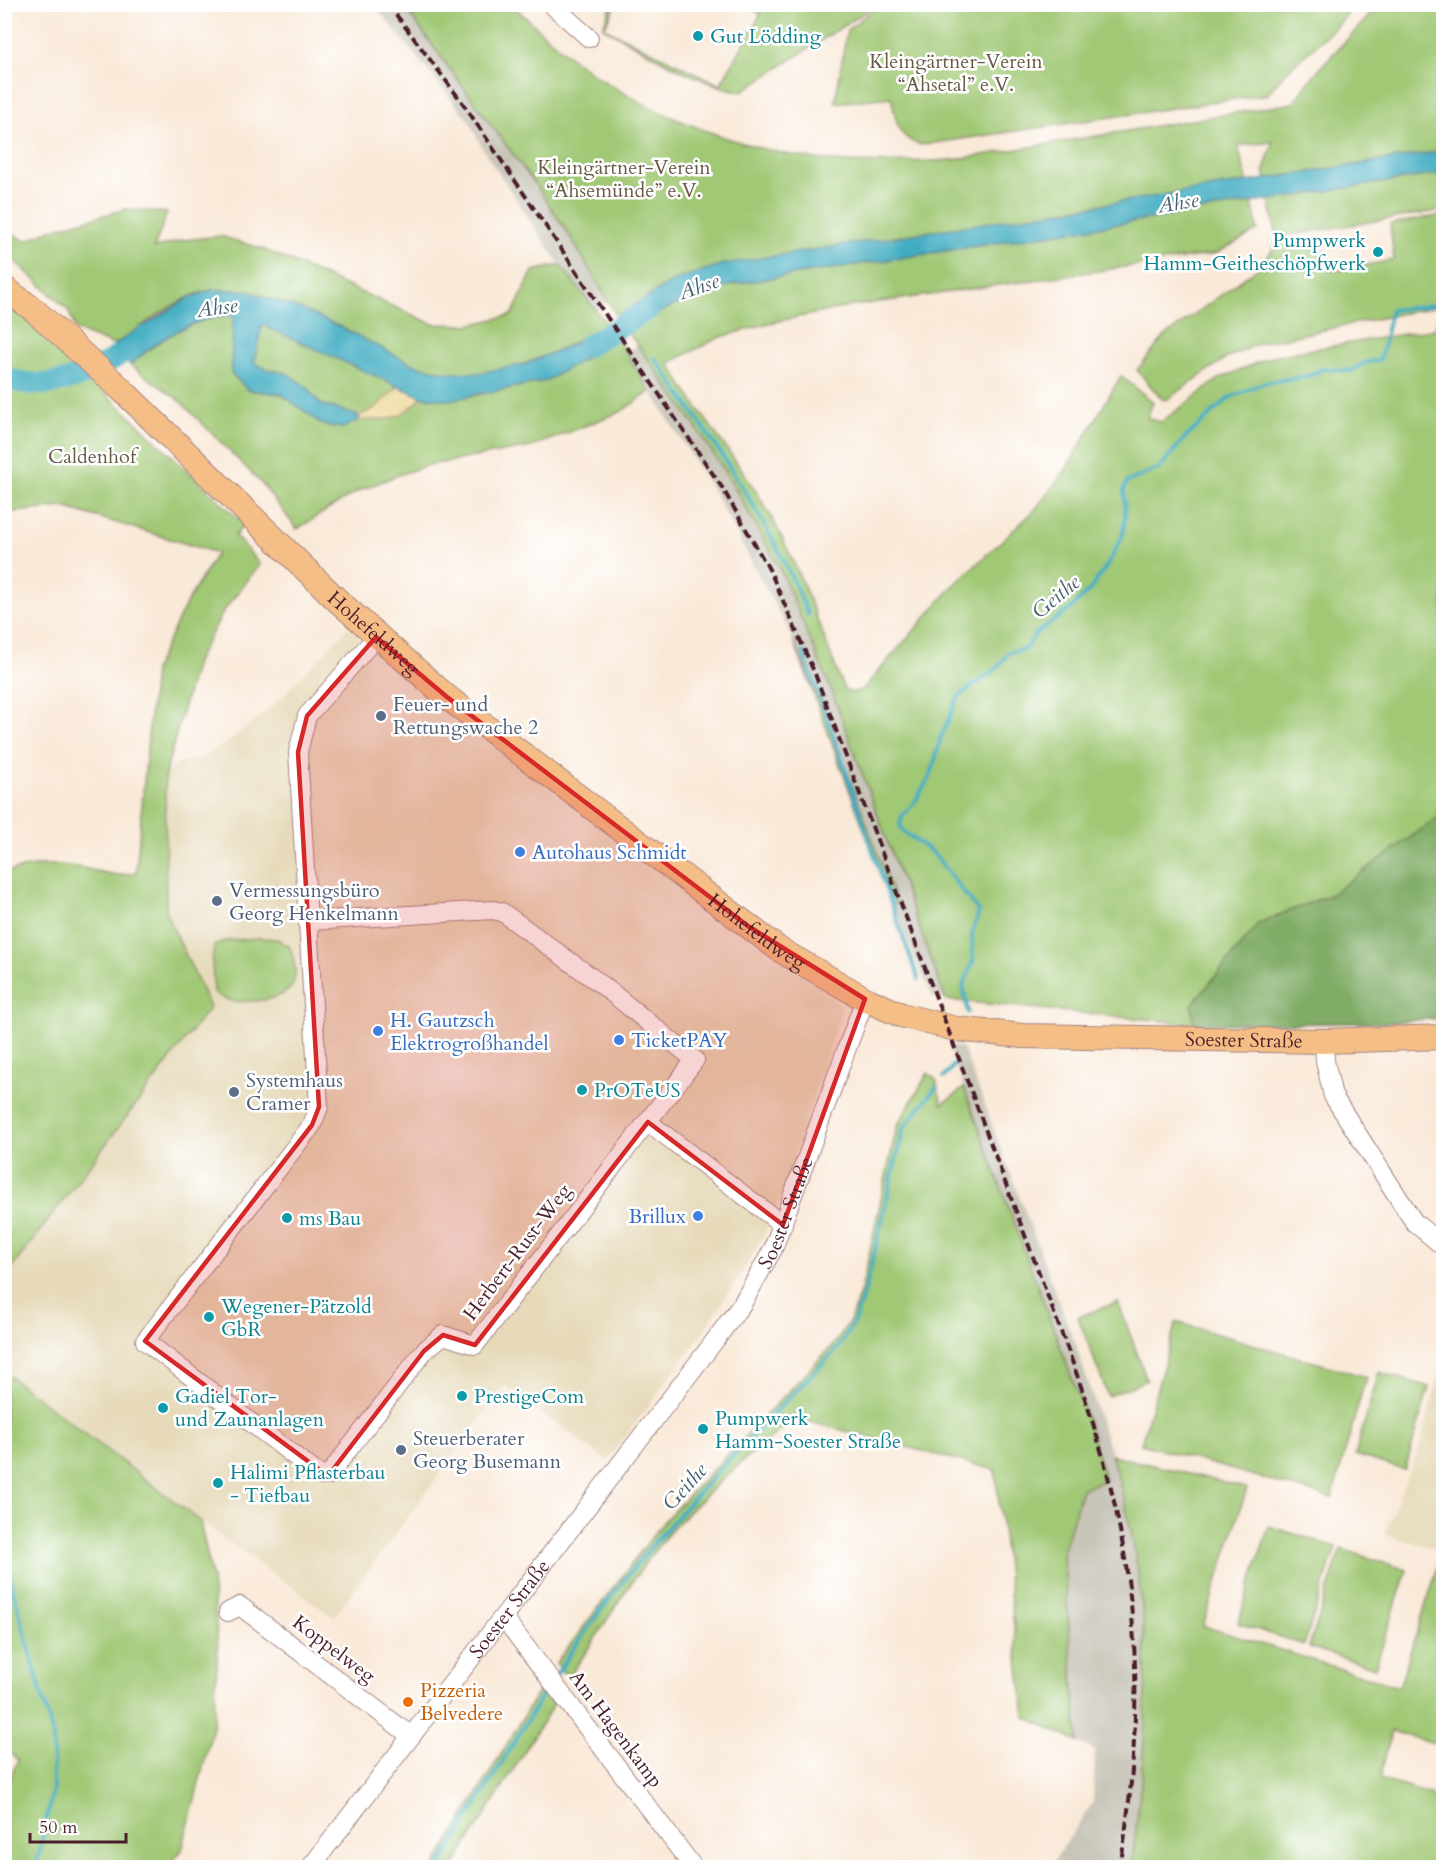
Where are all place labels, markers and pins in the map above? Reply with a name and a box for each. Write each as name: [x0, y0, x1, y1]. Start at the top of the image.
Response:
place label: Gut Lödding: [710, 23, 822, 50]
marker: Gut Lödding: [691, 29, 705, 43]
place label: Pumpwerk Hamm-Geitheschöpfwerk: [1144, 227, 1366, 277]
marker: Pumpwerk Hamm-Geitheschöpfwerk: [1371, 245, 1385, 259]
place label: Feuer- und Rettungswache 2: [393, 691, 538, 741]
marker: Feuer- und Rettungswache 2: [374, 709, 388, 723]
place label: Autohaus Schmidt: [532, 839, 687, 866]
marker: Autohaus Schmidt: [513, 845, 527, 859]
place label: Vermessungsbüro Georg Henkelmann: [229, 877, 400, 927]
marker: Vermessungsbüro Georg Henkelmann: [210, 894, 224, 908]
place label: H. Gautzsch Elektrogroßhandel: [390, 1007, 549, 1057]
marker: H. Gautzsch Elektrogroßhandel: [371, 1024, 385, 1038]
place label: TicketPAY: [631, 1027, 728, 1054]
marker: TicketPAY: [612, 1033, 626, 1047]
place label: Systemhaus Cramer: [246, 1067, 343, 1117]
place label: PrOTeUS: [594, 1077, 681, 1104]
marker: PrOTeUS: [575, 1083, 589, 1097]
marker: Systemhaus Cramer: [227, 1085, 241, 1099]
place label: Brillux: [628, 1203, 686, 1230]
place label: ms Bau: [299, 1205, 361, 1232]
marker: Brillux: [691, 1209, 705, 1223]
marker: ms Bau: [280, 1211, 294, 1225]
place label: Wegener-Pätzold GbR: [220, 1293, 372, 1343]
marker: Wegener-Pätzold GbR: [202, 1310, 216, 1324]
place label: Gadiel Tor- und Zaunanlagen: [175, 1383, 325, 1433]
place label: PrestigeCom: [474, 1383, 584, 1410]
marker: PrestigeCom: [455, 1389, 469, 1403]
marker: Gadiel Tor- und Zaunanlagen: [156, 1401, 170, 1415]
place label: Pumpwerk Hamm-Soester Straße: [715, 1405, 901, 1455]
marker: Pumpwerk Hamm-Soester Straße: [696, 1422, 710, 1436]
place label: Steuerberater Georg Busemann: [413, 1425, 562, 1475]
marker: Steuerberater Georg Busemann: [394, 1443, 408, 1457]
place label: Halimi Pflasterbau - Tiefbau: [230, 1459, 386, 1509]
marker: Halimi Pflasterbau - Tiefbau: [211, 1476, 225, 1490]
place label: Pizzeria Belvedere: [420, 1677, 503, 1727]
marker: Pizzeria Belvedere: [401, 1695, 415, 1709]

